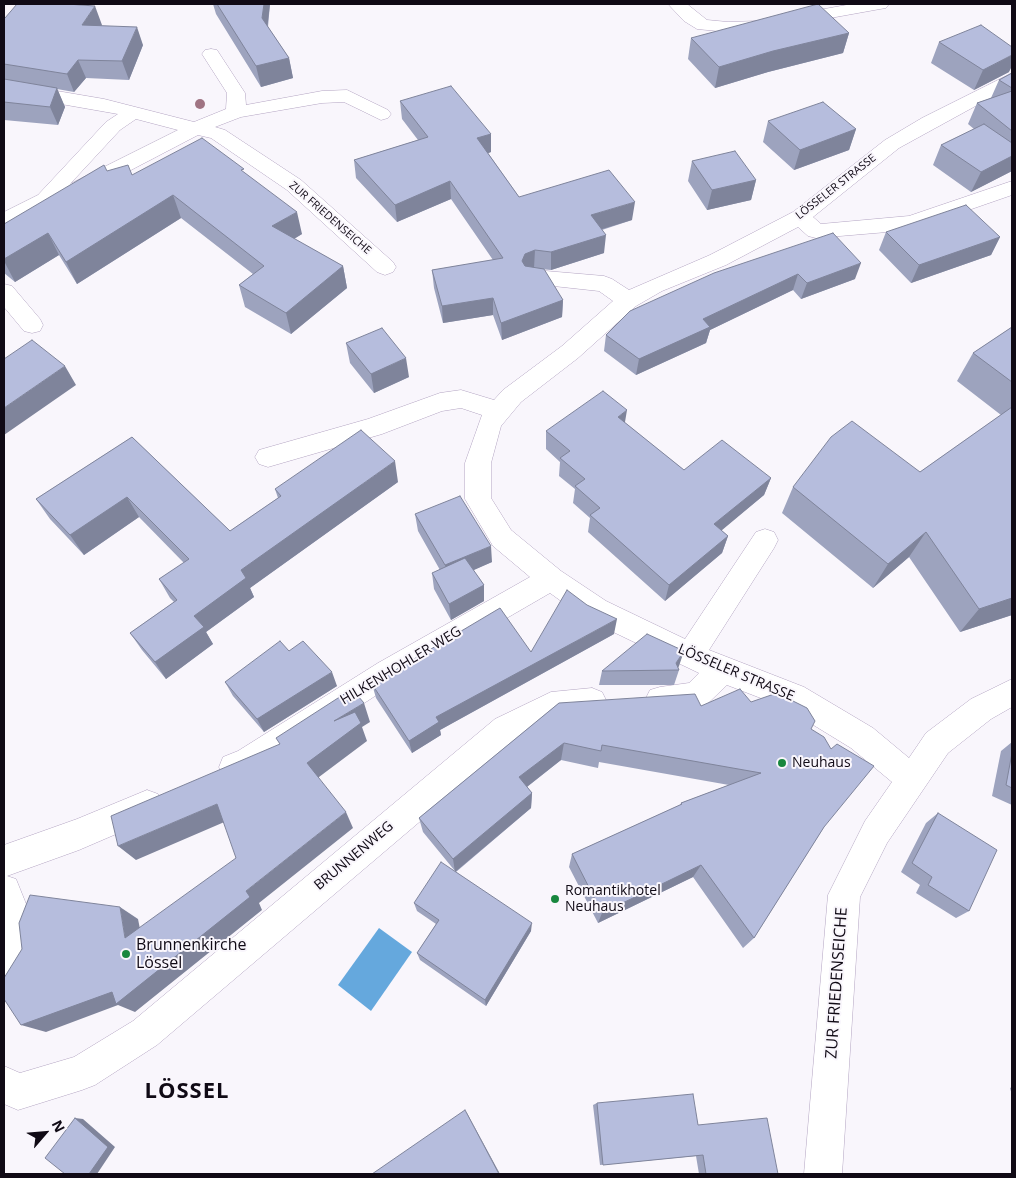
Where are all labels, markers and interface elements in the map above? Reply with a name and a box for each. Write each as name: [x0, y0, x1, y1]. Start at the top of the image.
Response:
street label: LÖSSELER STRASSE: [793, 152, 879, 222]
street label: ZUR FRIEDENSEICHE: [286, 179, 374, 257]
street label: HILKENHOHLER WEG: [337, 623, 465, 709]
street label: LÖSSELER STRASSE: [675, 641, 797, 705]
place label: Neuhaus: [792, 755, 851, 771]
marker: Neuhaus: [776, 757, 788, 769]
street label: BRUNNENWEG: [311, 818, 397, 894]
place label: Romantikhotel Neuhaus: [565, 883, 661, 916]
marker: Romantikhotel Neuhaus: [549, 893, 561, 905]
street label: ZUR FRIEDENSEICHE: [822, 907, 852, 1059]
place label: Brunnenkirche Lössel: [136, 935, 247, 973]
marker: Brunnenkirche Lössel: [120, 948, 132, 960]
district label: LÖSSEL: [144, 1079, 230, 1105]
north arrow: [20, 1108, 70, 1158]
text: N: [48, 1117, 70, 1135]

